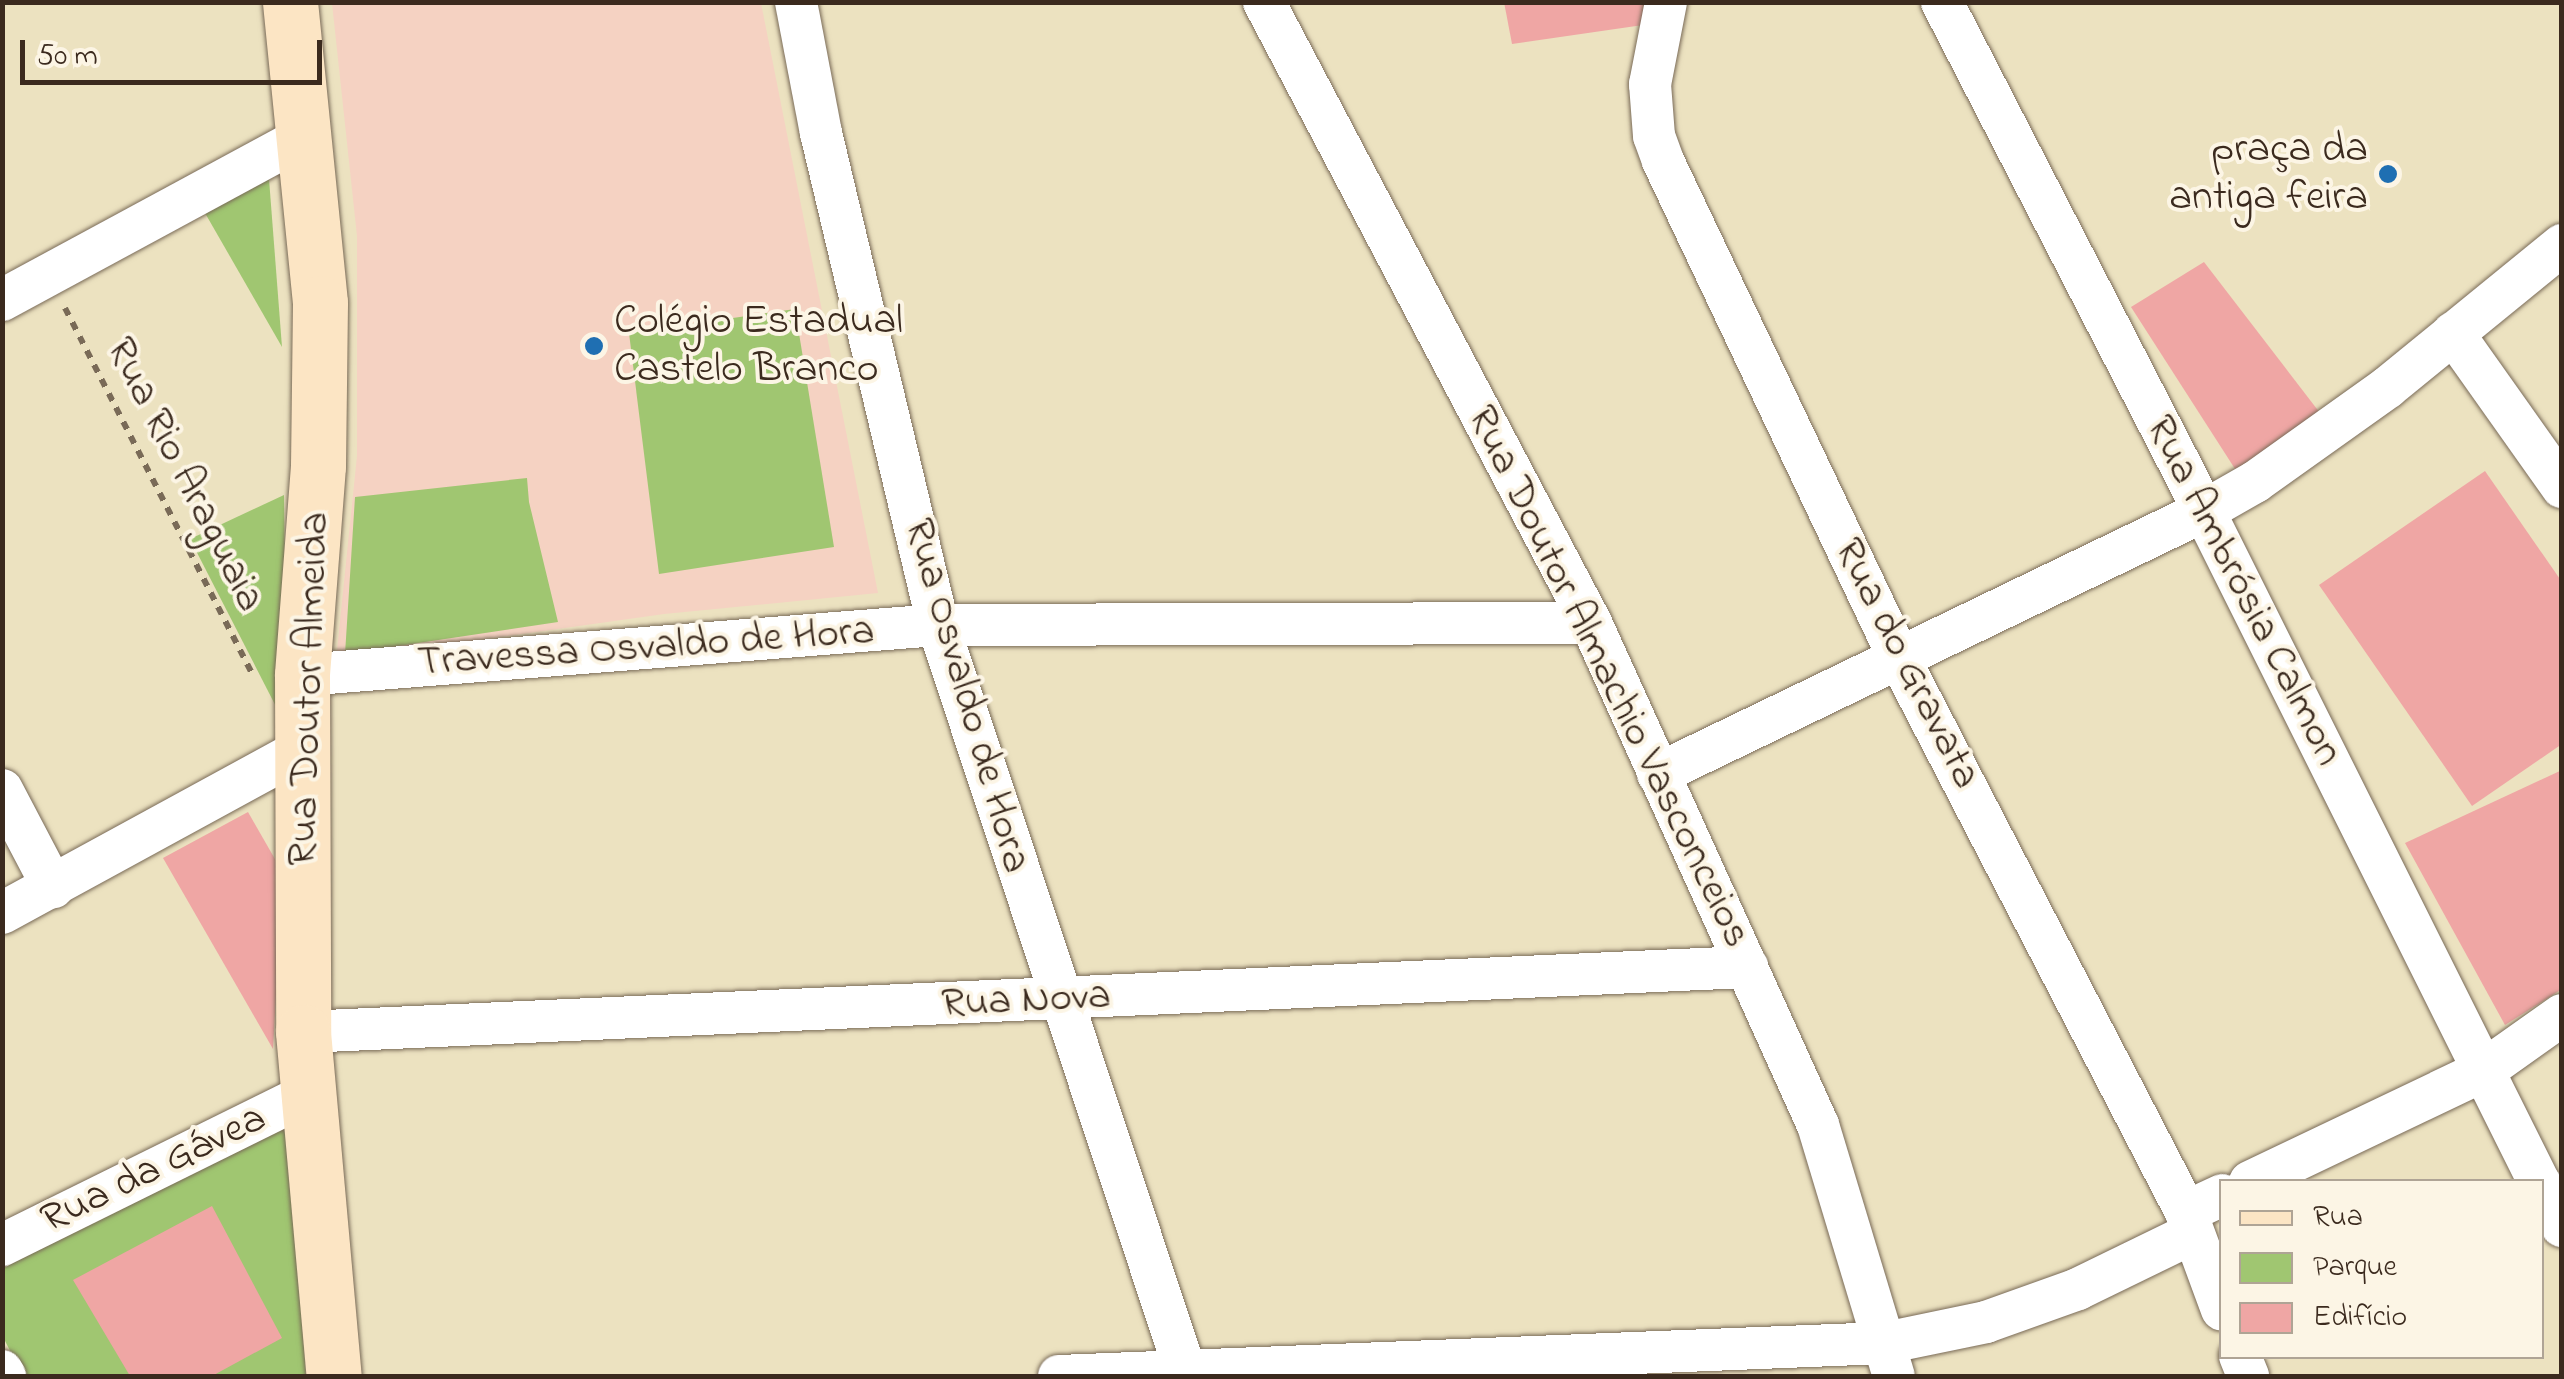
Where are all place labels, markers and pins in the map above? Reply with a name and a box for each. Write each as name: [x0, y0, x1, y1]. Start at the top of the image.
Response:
place label: praça da antiga feira: [2169, 125, 2368, 224]
marker: praça da antiga feira: [2377, 163, 2399, 185]
place label: Colégio Estadual Castelo Branco: [614, 297, 903, 396]
marker: Colégio Estadual Castelo Branco: [583, 335, 605, 357]

